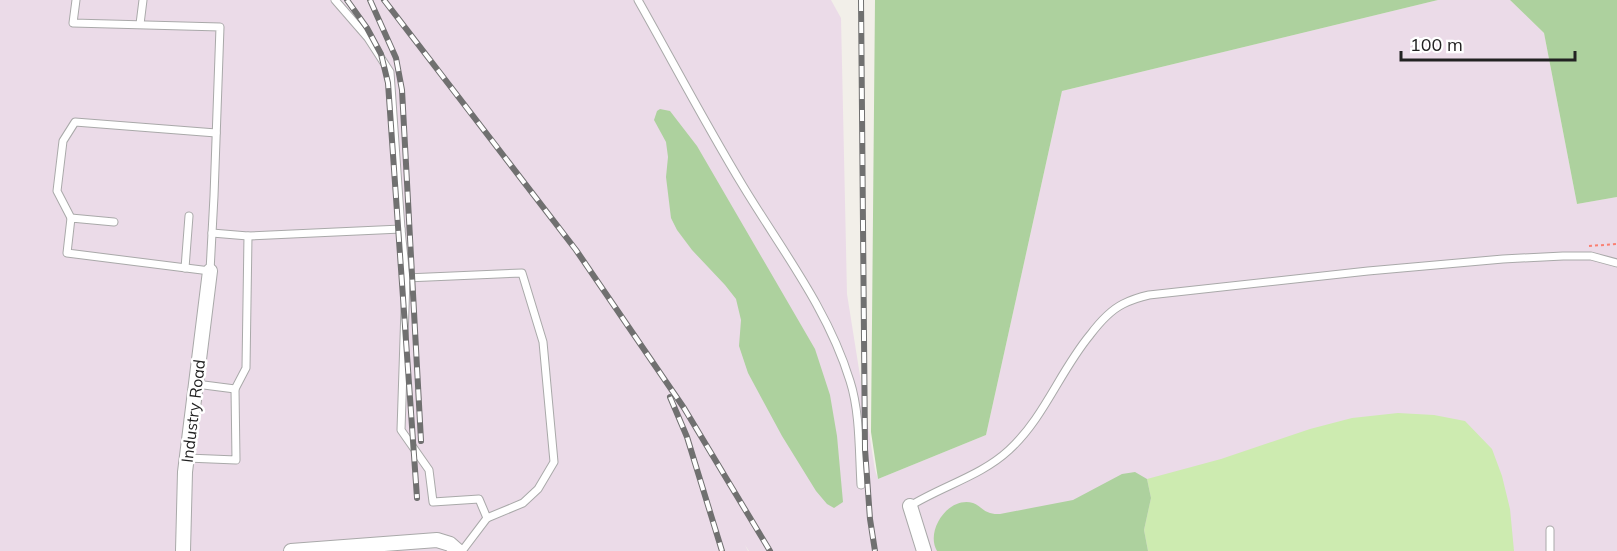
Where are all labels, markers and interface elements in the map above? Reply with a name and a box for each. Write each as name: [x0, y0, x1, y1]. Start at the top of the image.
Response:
scale bar: [1401, 24, 1575, 62]
text: 100 m: [1410, 33, 1463, 56]
street label: Industry Road: [177, 358, 209, 464]

